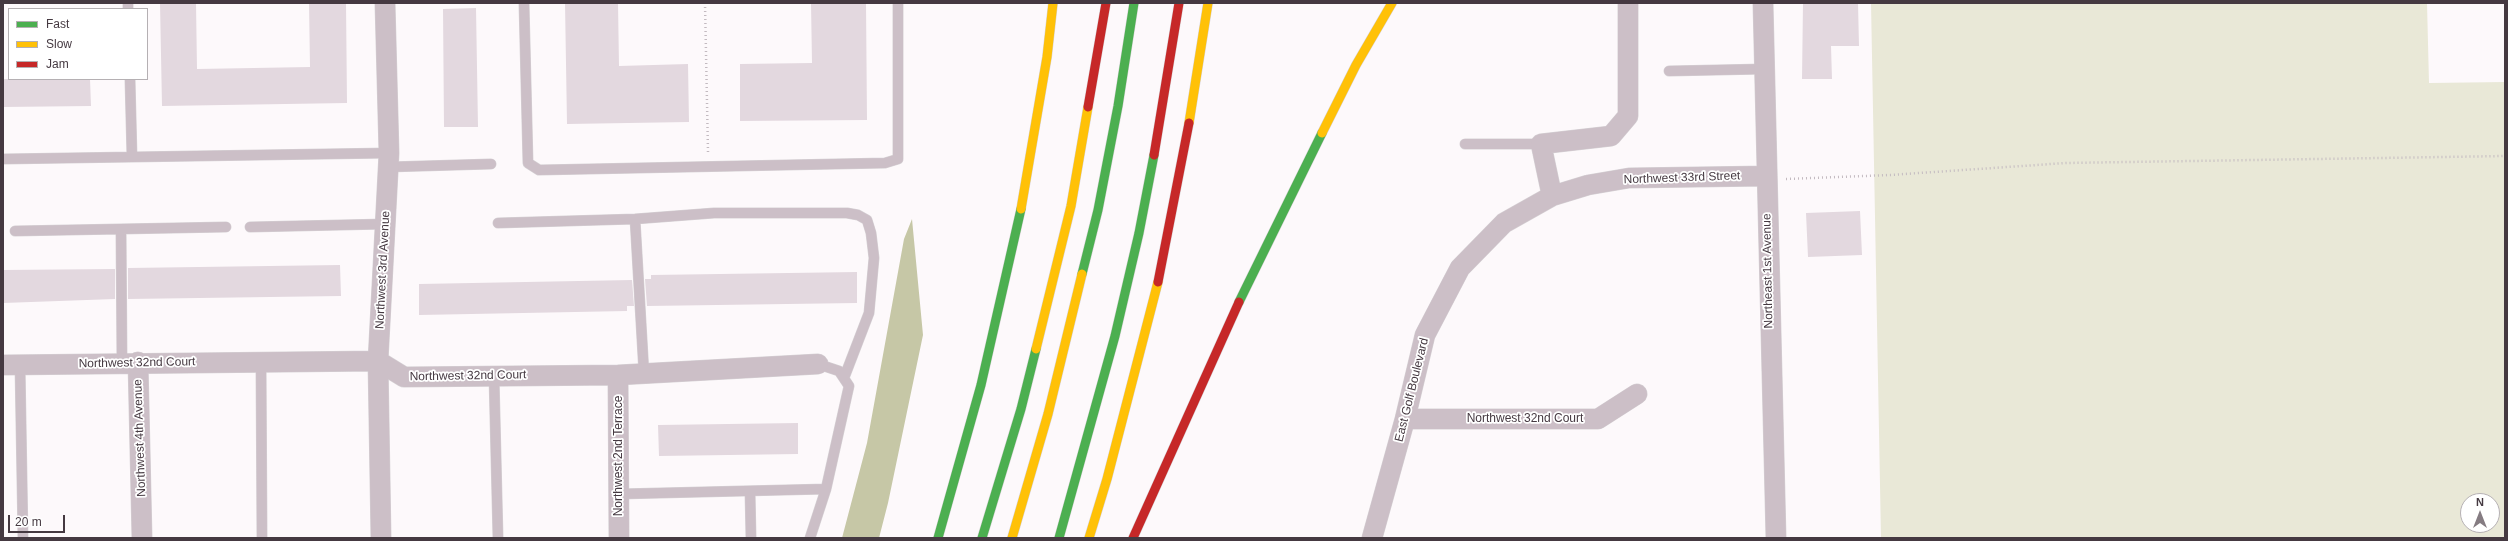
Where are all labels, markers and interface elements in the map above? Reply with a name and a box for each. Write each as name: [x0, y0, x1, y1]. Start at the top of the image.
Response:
legend: [8, 8, 148, 80]
text: Fast: [46, 17, 69, 31]
text: Slow: [46, 37, 72, 51]
text: Jam: [46, 57, 69, 71]
street label: Northwest 33rd Street: [1623, 169, 1741, 187]
street label: Northwest 3rd Avenue: [373, 210, 393, 330]
street label: Northeast 1st Avenue: [1760, 213, 1776, 329]
street label: East Golf Boulevard: [1392, 336, 1432, 444]
street label: Northwest 32nd Court: [79, 355, 195, 371]
street label: Northwest 32nd Court: [410, 368, 526, 384]
street label: Northwest 4th Avenue: [131, 379, 149, 497]
street label: Northwest 2nd Terrace: [612, 396, 626, 516]
street label: Northwest 32nd Court: [1467, 412, 1583, 426]
north arrow: [2460, 493, 2500, 533]
text: N: [2476, 496, 2484, 508]
scale bar: [10, 507, 67, 533]
text: 20 m: [15, 515, 42, 529]

